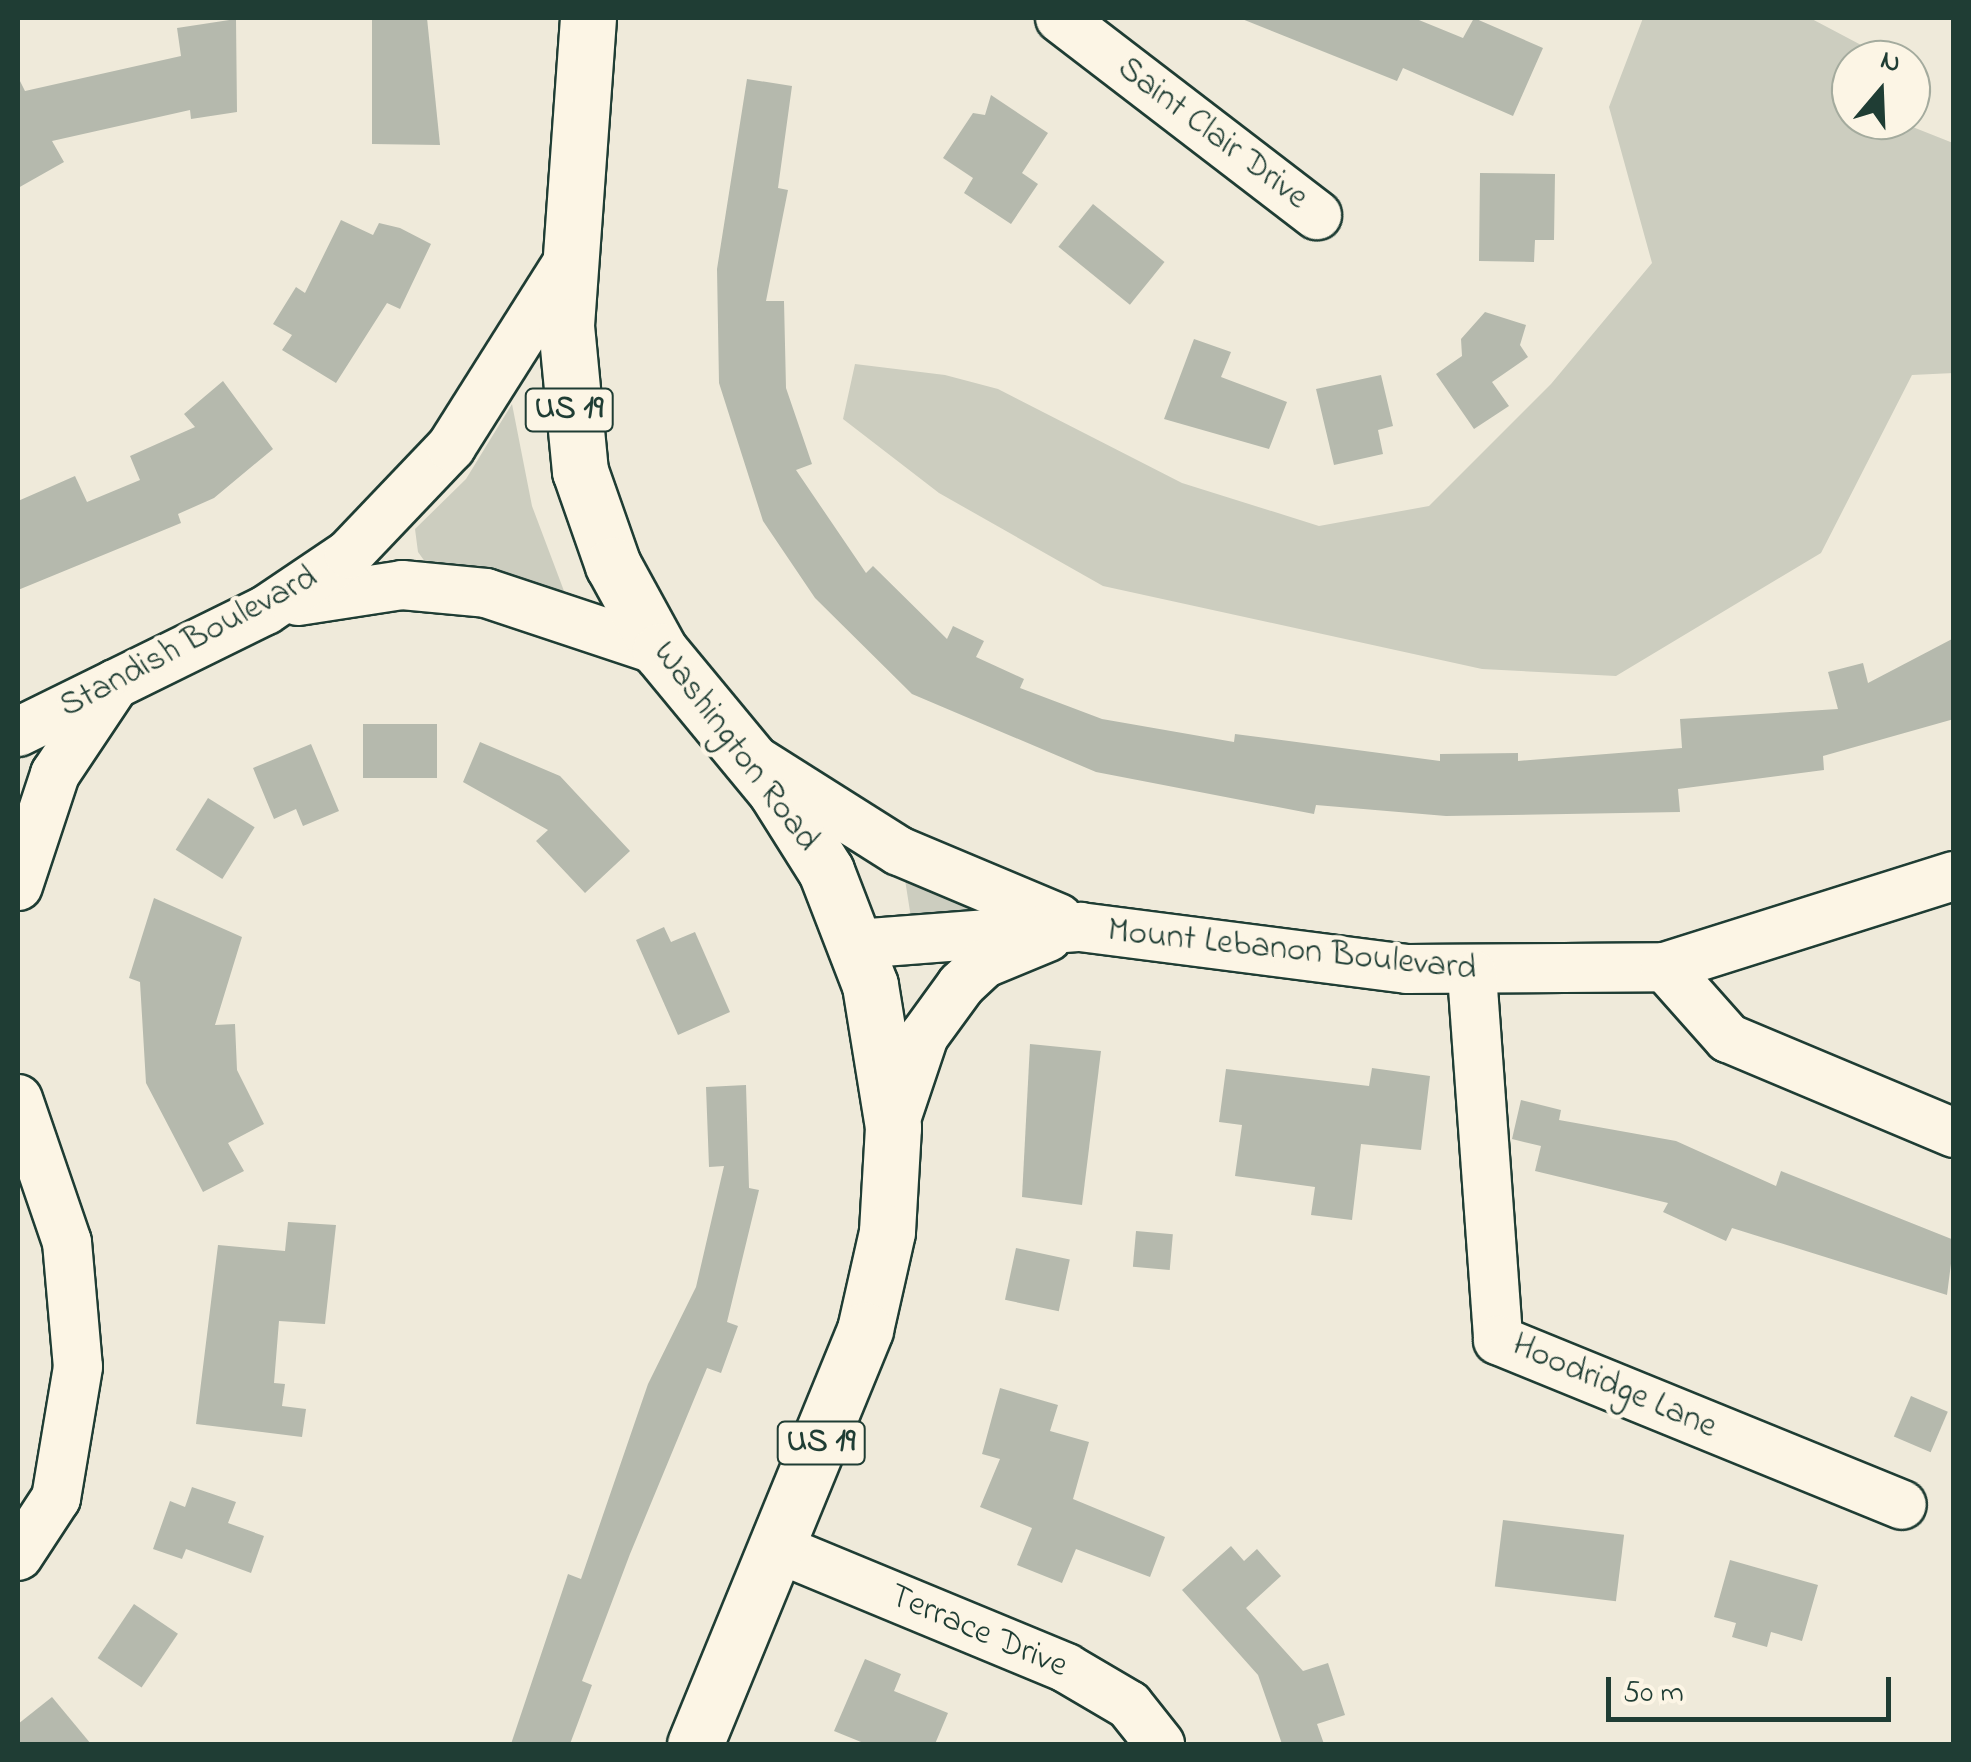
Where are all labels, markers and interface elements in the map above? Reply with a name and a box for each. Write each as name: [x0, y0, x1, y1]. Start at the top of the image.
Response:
north arrow: [1831, 40, 1931, 140]
text: N: [1875, 41, 1906, 86]
street label: Saint Clair Drive: [1108, 48, 1316, 220]
road number: US 19: [524, 383, 614, 437]
street label: Standish Boulevard: [53, 557, 325, 729]
street label: Washington Road: [642, 634, 828, 860]
street label: Mount Lebanon Boulevard: [1105, 911, 1479, 991]
street label: Hoodridge Lane: [1505, 1325, 1723, 1449]
road number: US 19: [776, 1416, 866, 1470]
street label: Terrace Drive: [883, 1576, 1073, 1688]
scale bar: [1611, 1657, 1896, 1719]
text: 50 m: [1623, 1672, 1684, 1716]

